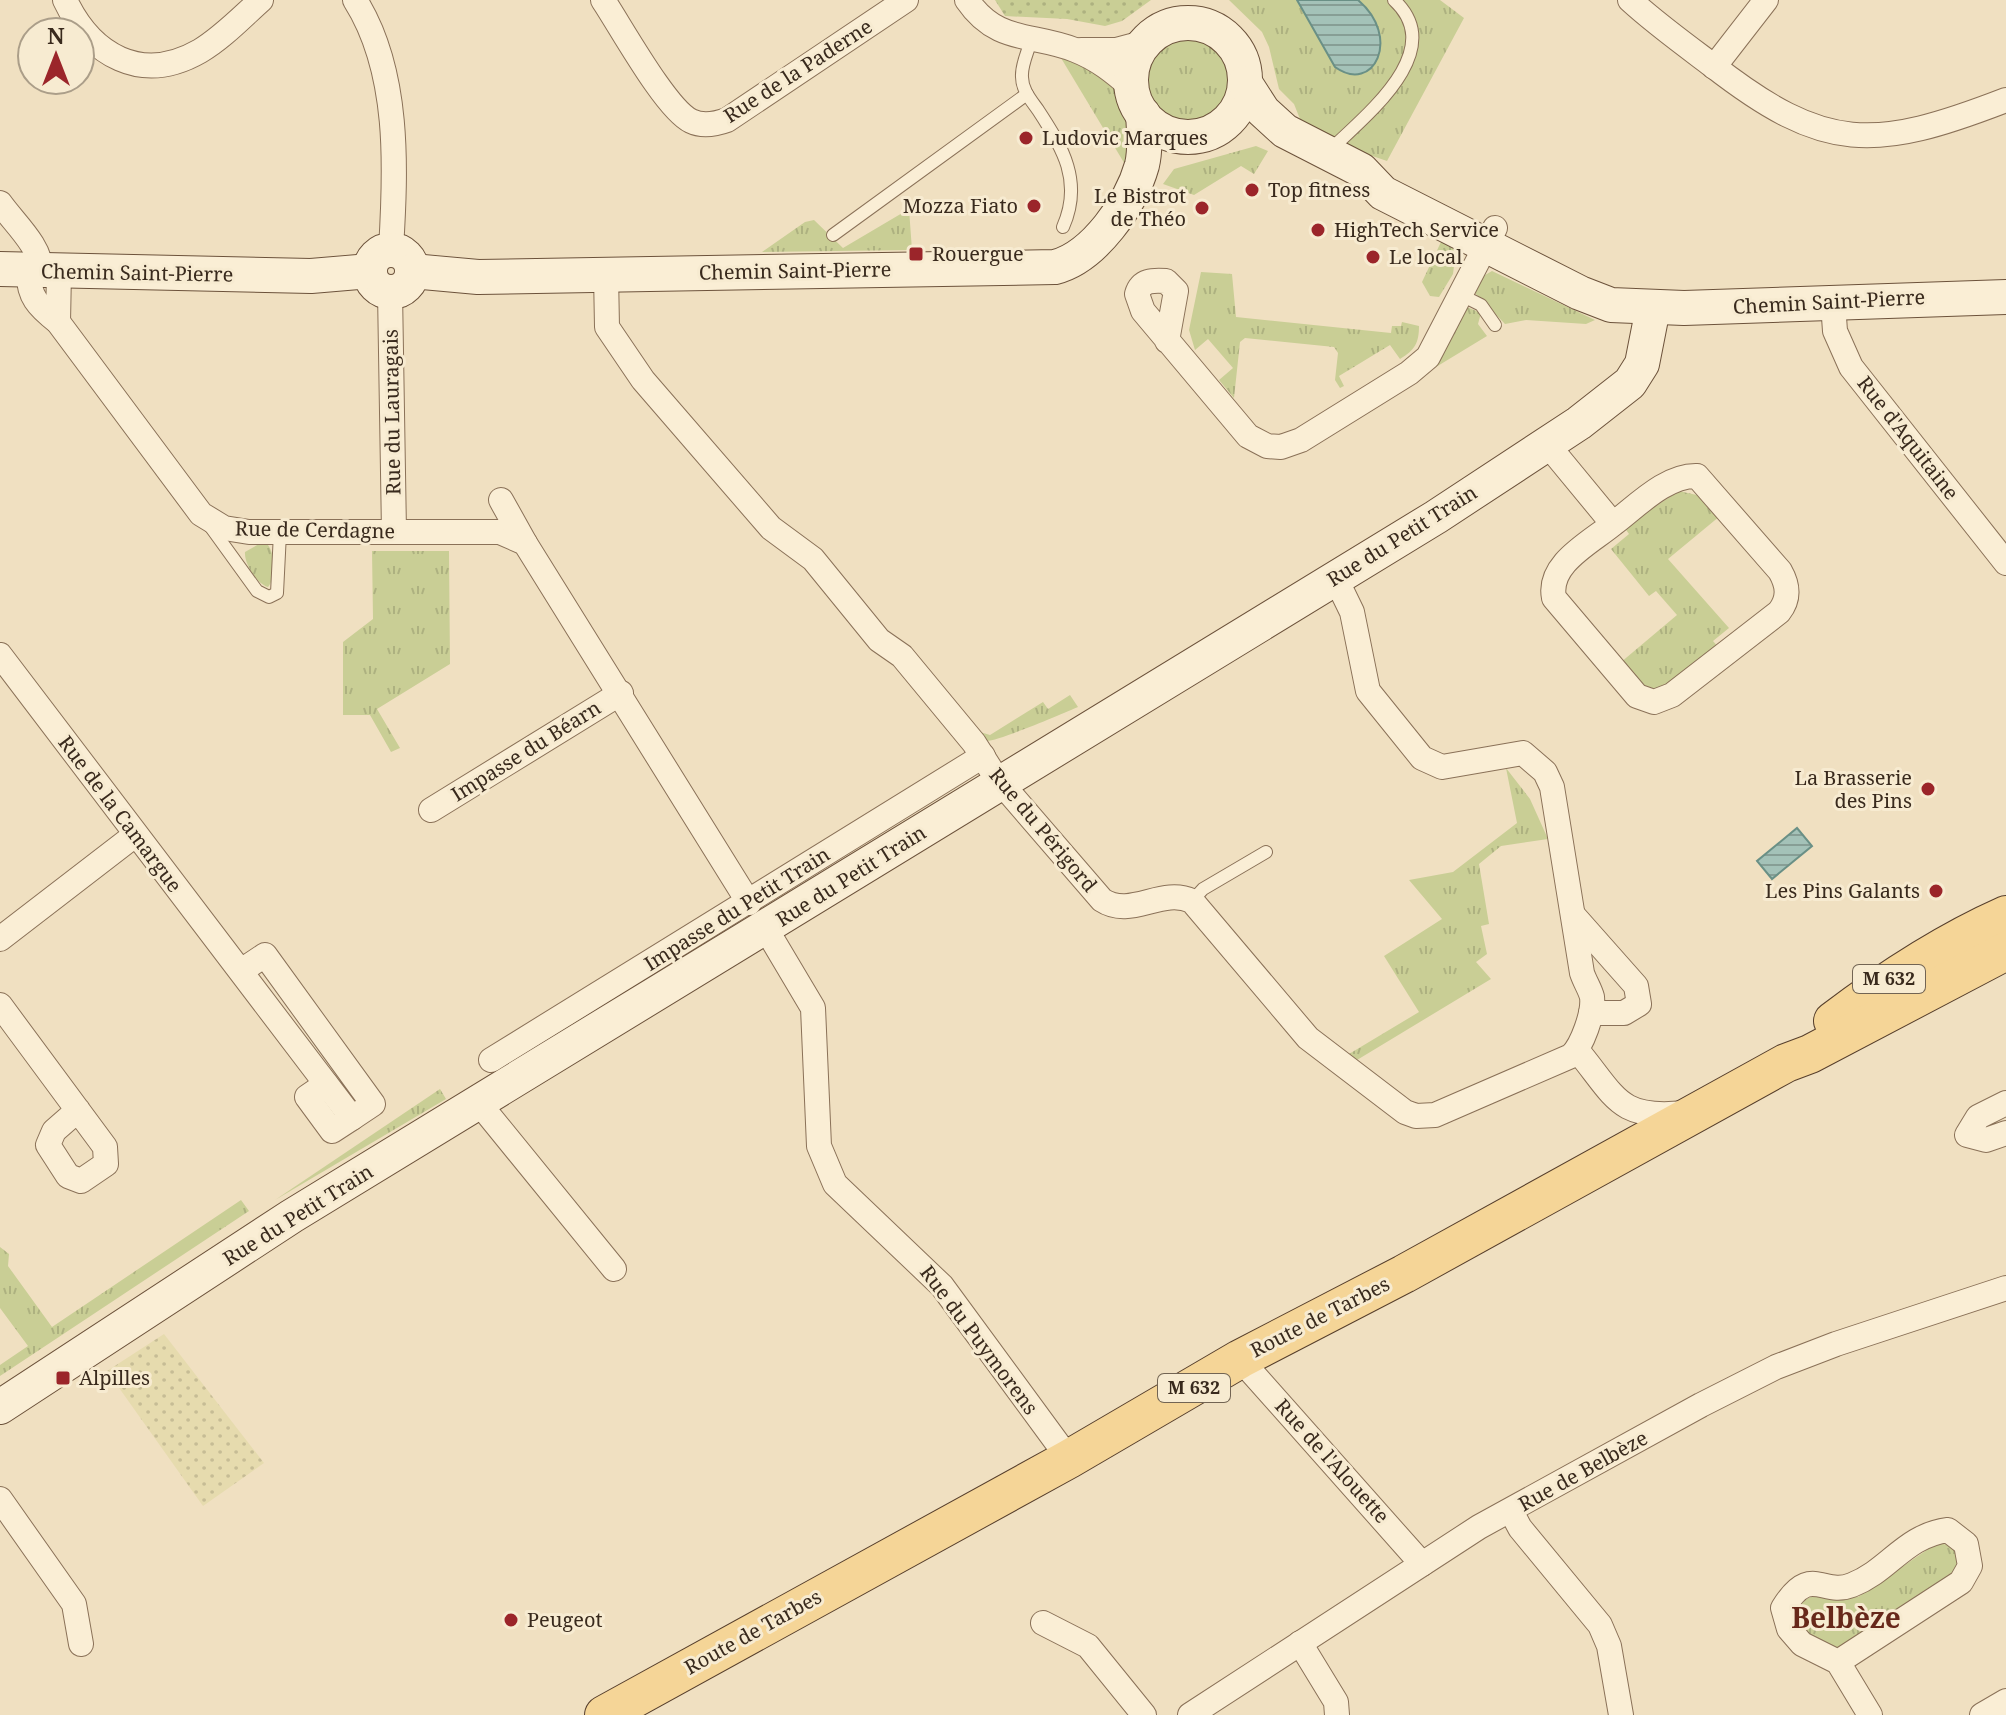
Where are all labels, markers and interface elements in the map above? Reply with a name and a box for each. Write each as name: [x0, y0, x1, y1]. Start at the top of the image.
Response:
street label: Rue de la Paderne: [718, 12, 877, 129]
north arrow: [16, 16, 96, 96]
text: N: [47, 20, 65, 50]
place label: Ludovic Marques: [1042, 124, 1208, 151]
marker: Ludovic Marques: [1017, 129, 1035, 147]
place label: Top fitness: [1268, 176, 1370, 203]
marker: Top fitness: [1243, 181, 1261, 199]
place label: Le Bistrot de Théo: [1094, 182, 1186, 232]
place label: Mozza Fiato: [903, 192, 1018, 219]
marker: Mozza Fiato: [1025, 197, 1043, 215]
marker: Le Bistrot de Théo: [1193, 199, 1211, 217]
place label: HighTech Service: [1334, 216, 1499, 243]
marker: HighTech Service: [1309, 221, 1327, 239]
place label: Rouergue: [932, 240, 1024, 267]
place label: Le local: [1389, 243, 1462, 270]
marker: Rouergue: [907, 245, 925, 263]
marker: Le local: [1364, 248, 1382, 266]
street label: Chemin Saint-Pierre: [699, 255, 891, 286]
street label: Chemin Saint-Pierre: [41, 257, 233, 288]
street label: Chemin Saint-Pierre: [1732, 283, 1926, 320]
street label: Rue du Lauragais: [377, 329, 406, 495]
street label: Rue d'Aquitaine: [1852, 370, 1965, 505]
street label: Rue du Petit Train: [1322, 478, 1482, 593]
street label: Rue de Cerdagne: [235, 515, 395, 544]
street label: Impasse du Béarn: [446, 694, 606, 807]
street label: Rue de la Camargue: [52, 730, 188, 898]
street label: Rue du Périgord: [983, 762, 1103, 898]
place label: La Brasserie des Pins: [1794, 764, 1912, 814]
marker: La Brasserie des Pins: [1919, 780, 1937, 798]
street label: Rue du Petit Train: [771, 818, 931, 933]
street label: Impasse du Petit Train: [639, 840, 835, 977]
place label: Les Pins Galants: [1765, 877, 1920, 904]
marker: Les Pins Galants: [1927, 882, 1945, 900]
road number: M 632: [1853, 965, 1925, 993]
street label: Rue du Petit Train: [218, 1157, 378, 1272]
street label: Rue du Puymorens: [914, 1260, 1044, 1420]
street label: Route de Tarbes: [1246, 1270, 1394, 1363]
place label: Alpilles: [79, 1364, 150, 1391]
marker: Alpilles: [54, 1369, 72, 1387]
road number: M 632: [1158, 1374, 1230, 1402]
street label: Rue de l'Alouette: [1269, 1393, 1396, 1529]
street label: Rue de Belbèze: [1513, 1424, 1652, 1517]
street label: Route de Tarbes: [679, 1583, 826, 1680]
district label: Belbèze: [1791, 1598, 1901, 1636]
place label: Peugeot: [527, 1606, 603, 1633]
marker: Peugeot: [502, 1611, 520, 1629]

